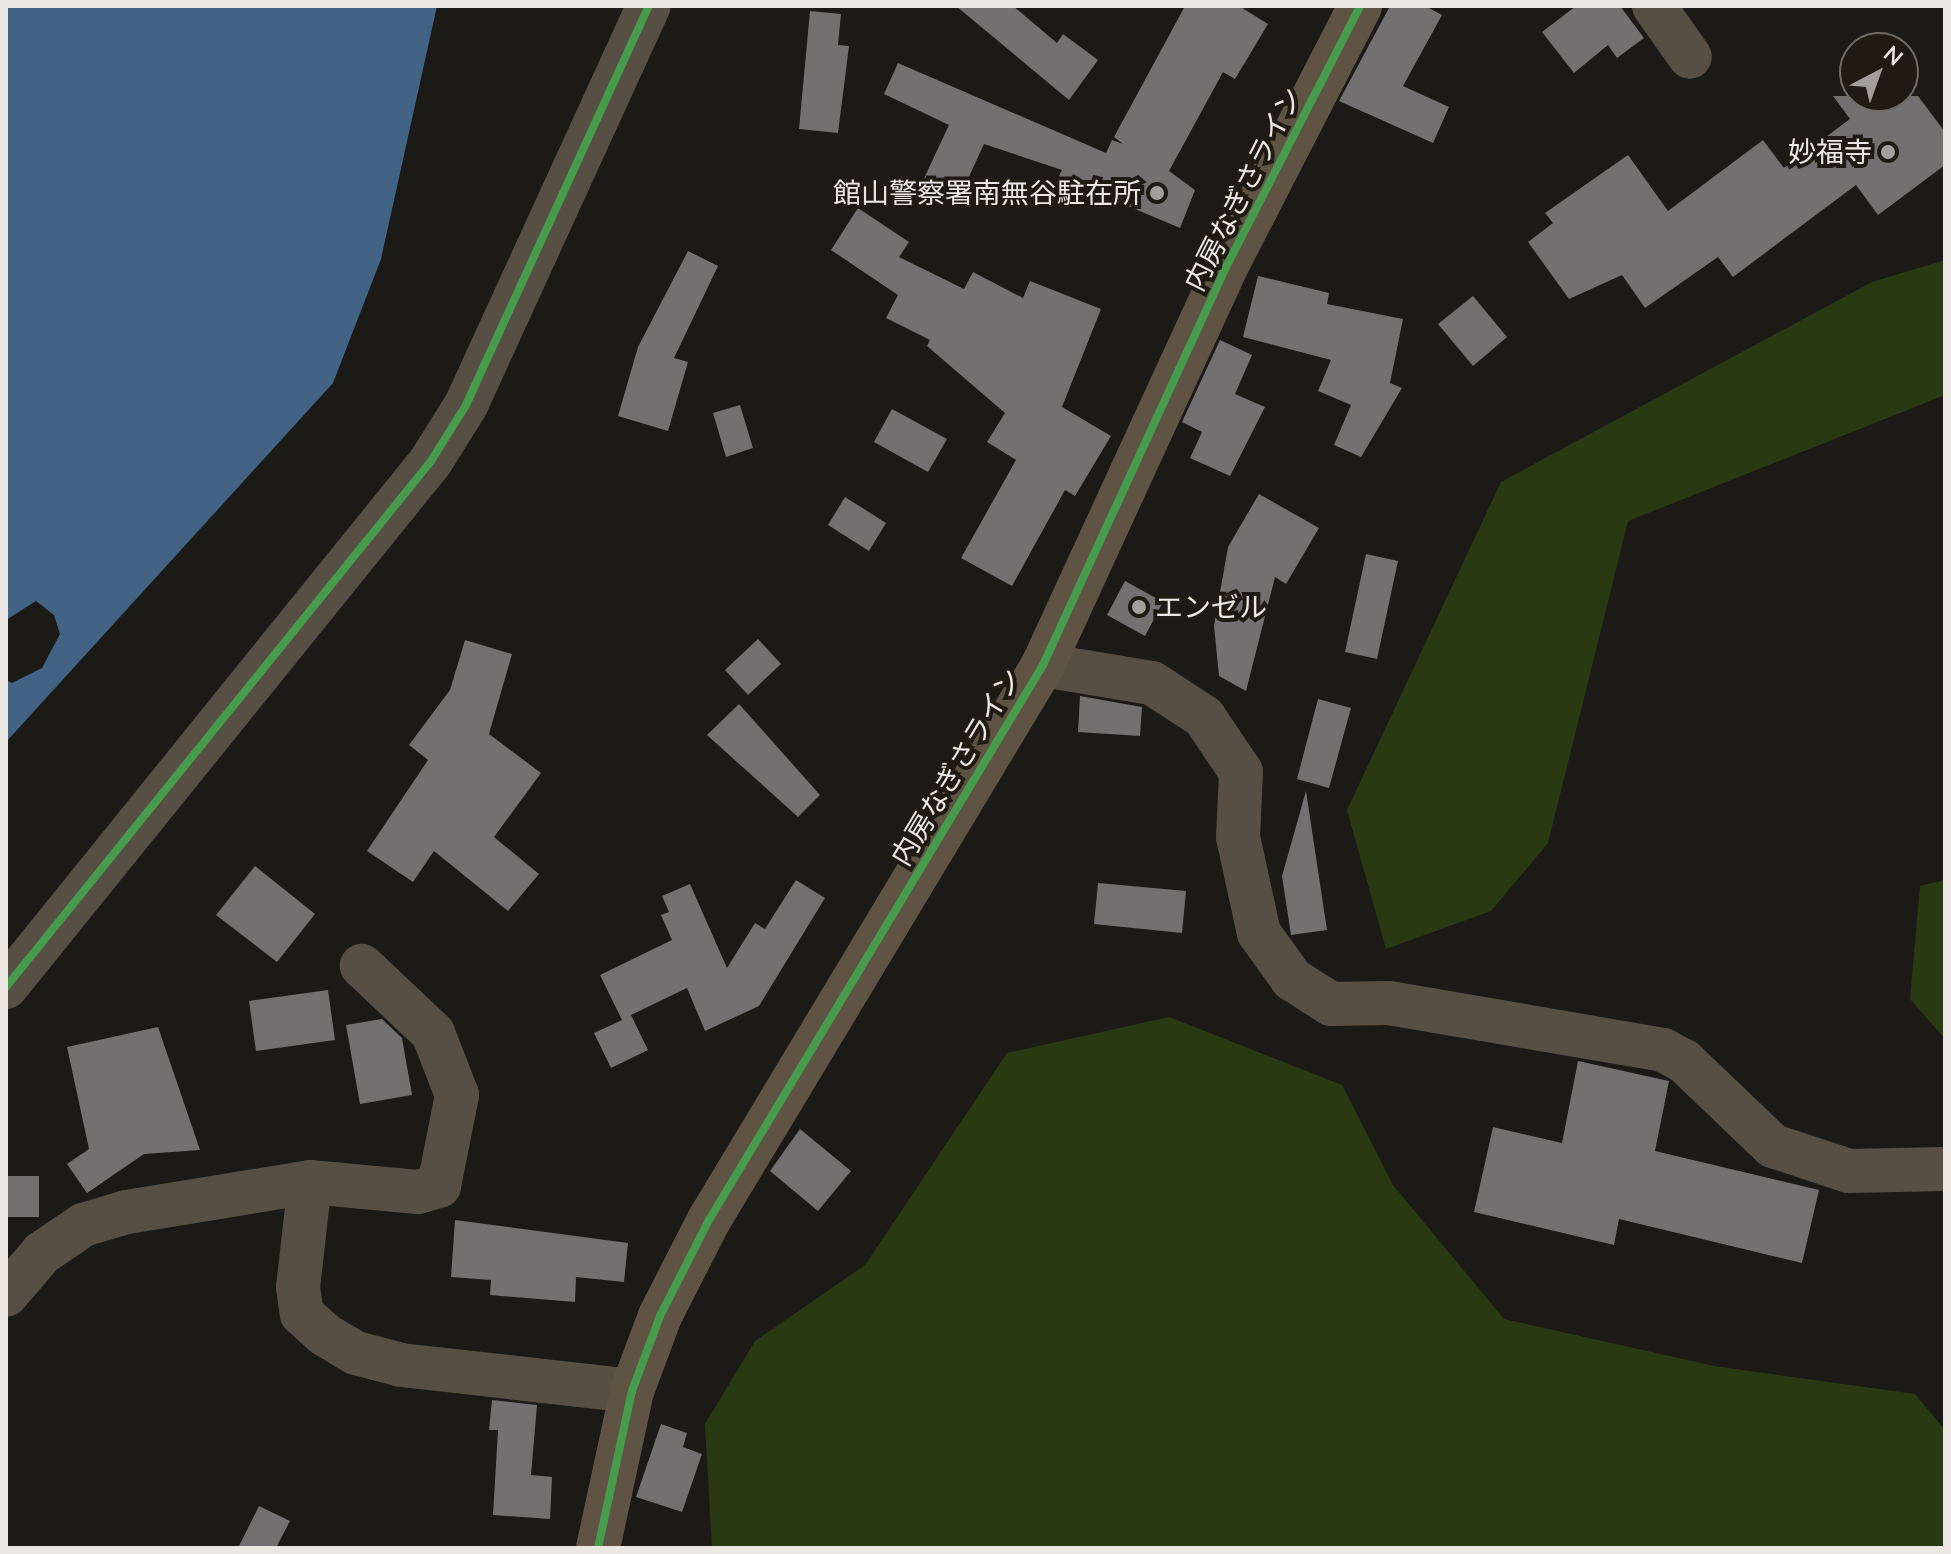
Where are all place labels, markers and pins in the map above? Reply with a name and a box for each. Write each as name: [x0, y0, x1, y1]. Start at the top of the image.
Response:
place label: 妙福寺: [1788, 135, 1872, 169]
marker: 妙福寺: [1879, 143, 1897, 161]
place label: 館山警察署南無谷駐在所: [833, 176, 1141, 210]
marker: 館山警察署南無谷駐在所: [1148, 184, 1166, 202]
place label: エンゼル: [1155, 590, 1267, 624]
marker: エンゼル: [1130, 598, 1148, 616]

